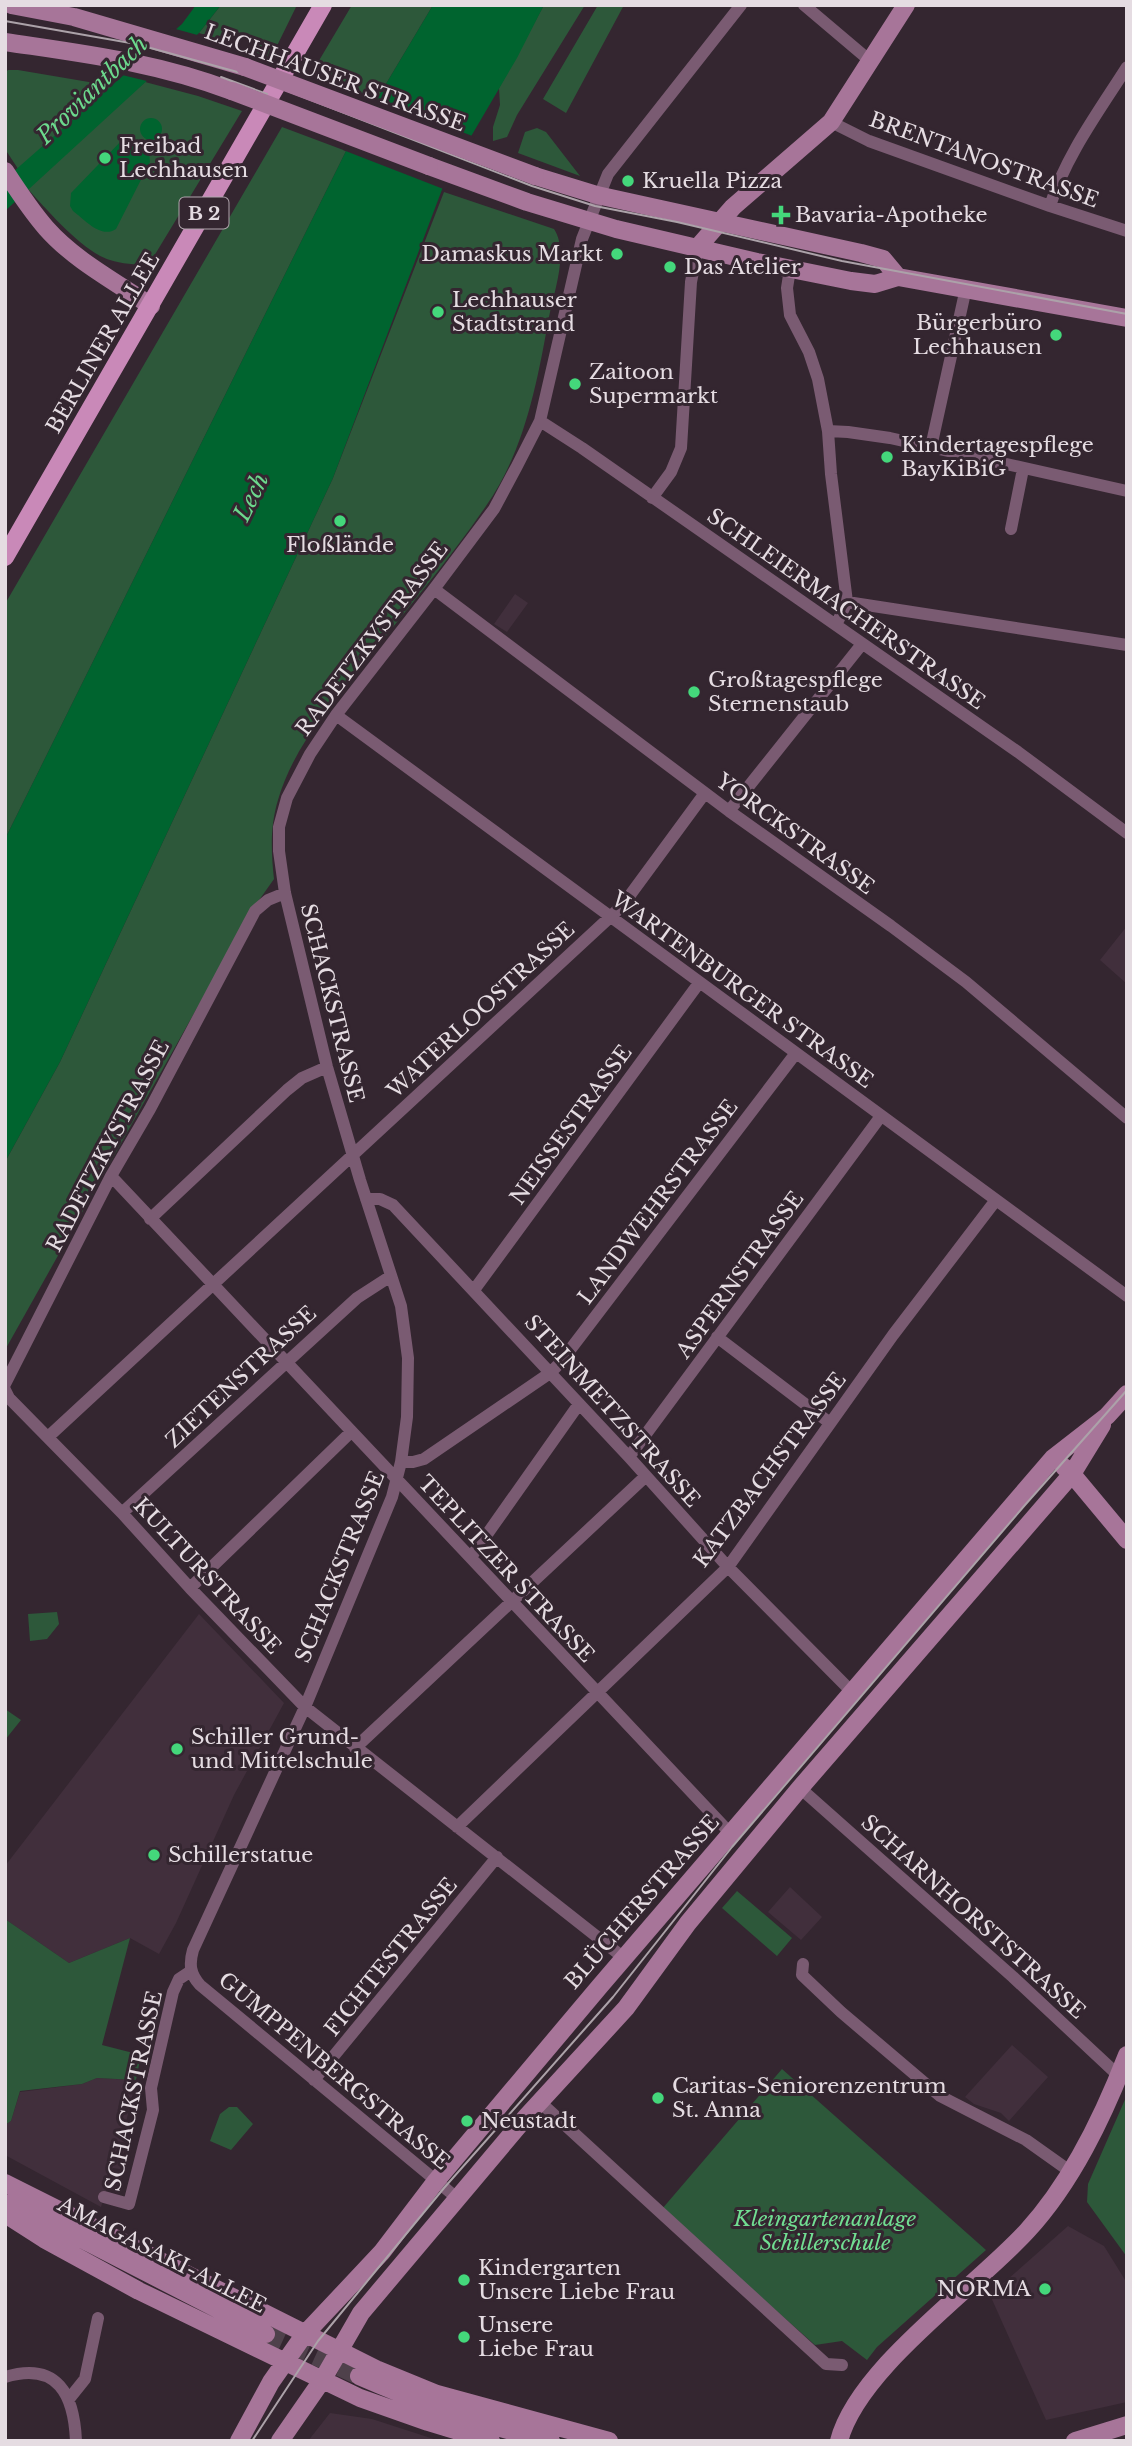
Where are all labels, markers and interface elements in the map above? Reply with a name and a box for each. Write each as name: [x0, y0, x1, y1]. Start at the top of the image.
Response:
street label: LECHHAUSER STRASSE: [201, 19, 469, 137]
water label: Proviantbach: [30, 30, 153, 151]
street label: BRENTANOSTRASSE: [866, 106, 1102, 214]
place label: Freibad Lechhausen: [119, 133, 248, 183]
marker: Freibad Lechhausen: [97, 150, 113, 166]
place label: Kruella Pizza: [642, 168, 783, 194]
marker: Kruella Pizza: [620, 173, 636, 189]
road number: B 2: [180, 197, 228, 228]
place label: Bavaria-Apotheke: [795, 202, 988, 228]
marker: Bavaria-Apotheke: [773, 207, 789, 223]
place label: Damaskus Markt: [421, 241, 603, 267]
marker: Damaskus Markt: [609, 246, 625, 262]
street label: BERLINER ALLEE: [41, 248, 165, 438]
place label: Das Atelier: [684, 254, 801, 280]
marker: Das Atelier: [662, 259, 678, 275]
place label: Lechhauser Stadtstrand: [452, 287, 577, 337]
marker: Lechhauser Stadtstrand: [430, 304, 446, 320]
place label: Bürgerbüro Lechhausen: [913, 310, 1042, 360]
marker: Bürgerbüro Lechhausen: [1048, 327, 1064, 343]
place label: Zaitoon Supermarkt: [589, 359, 718, 409]
marker: Zaitoon Supermarkt: [567, 376, 583, 392]
place label: Kindertagespflege BayKiBiG: [901, 432, 1094, 482]
marker: Kindertagespflege BayKiBiG: [879, 449, 895, 465]
water label: Lech: [227, 468, 275, 526]
street label: SCHLEIERMACHERSTRASSE: [702, 503, 990, 715]
marker: Floßlände: [332, 513, 348, 529]
place label: Floßlände: [286, 532, 394, 558]
street label: RADETZKYSTRASSE: [291, 537, 453, 741]
place label: Großtagespflege Sternenstaub: [708, 667, 883, 717]
marker: Großtagespflege Sternenstaub: [686, 684, 702, 700]
street label: YORCKSTRASSE: [710, 767, 879, 900]
street label: WARTENBURGER STRASSE: [605, 886, 878, 1094]
street label: SCHACKSTRASSE: [295, 901, 369, 1105]
street label: WATERLOOSTRASSE: [381, 916, 580, 1104]
street label: RADETZKYSTRASSE: [41, 1036, 175, 1256]
street label: NEISSESTRASSE: [504, 1040, 638, 1210]
street label: LANDWEHRSTRASSE: [573, 1095, 743, 1309]
street label: ASPERNSTRASSE: [670, 1186, 809, 1364]
street label: ZIETENSTRASSE: [160, 1301, 322, 1453]
street label: STEINMETZSTRASSE: [519, 1310, 705, 1512]
street label: KATZBACHSTRASSE: [688, 1367, 852, 1573]
street label: SCHACKSTRASSE: [290, 1467, 390, 1667]
street label: TEPLITZER STRASSE: [413, 1470, 599, 1668]
street label: KULTURSTRASSE: [128, 1492, 286, 1660]
place label: Schiller Grund- und Mittelschule: [191, 1724, 373, 1774]
marker: Schiller Grund- und Mittelschule: [169, 1741, 185, 1757]
street label: BLÜCHERSTRASSE: [559, 1810, 725, 1994]
street label: SCHARNHORSTSTRASSE: [856, 1810, 1090, 2024]
place label: Schillerstatue: [168, 1842, 313, 1868]
marker: Schillerstatue: [146, 1847, 162, 1863]
street label: FICHTESTRASSE: [319, 1873, 463, 2041]
street label: GUMPPENBERGSTRASSE: [213, 1967, 455, 2175]
street label: SCHACKSTRASSE: [100, 1988, 168, 2194]
place label: Caritas-Seniorenzentrum St. Anna: [672, 2073, 947, 2123]
marker: Caritas-Seniorenzentrum St. Anna: [650, 2090, 666, 2106]
place label: Neustadt: [481, 2108, 577, 2134]
marker: Neustadt: [459, 2113, 475, 2129]
street label: AMAGASAKI-ALLEE: [53, 2191, 270, 2319]
park label: Kleingartenanlage Schillerschule: [733, 2206, 917, 2256]
place label: Kindergarten Unsere Liebe Frau: [478, 2255, 675, 2305]
marker: Kindergarten Unsere Liebe Frau: [456, 2272, 472, 2288]
place label: NORMA: [937, 2276, 1032, 2302]
marker: NORMA: [1037, 2281, 1053, 2297]
place label: Unsere Liebe Frau: [478, 2312, 594, 2362]
marker: Unsere Liebe Frau: [456, 2329, 472, 2345]

